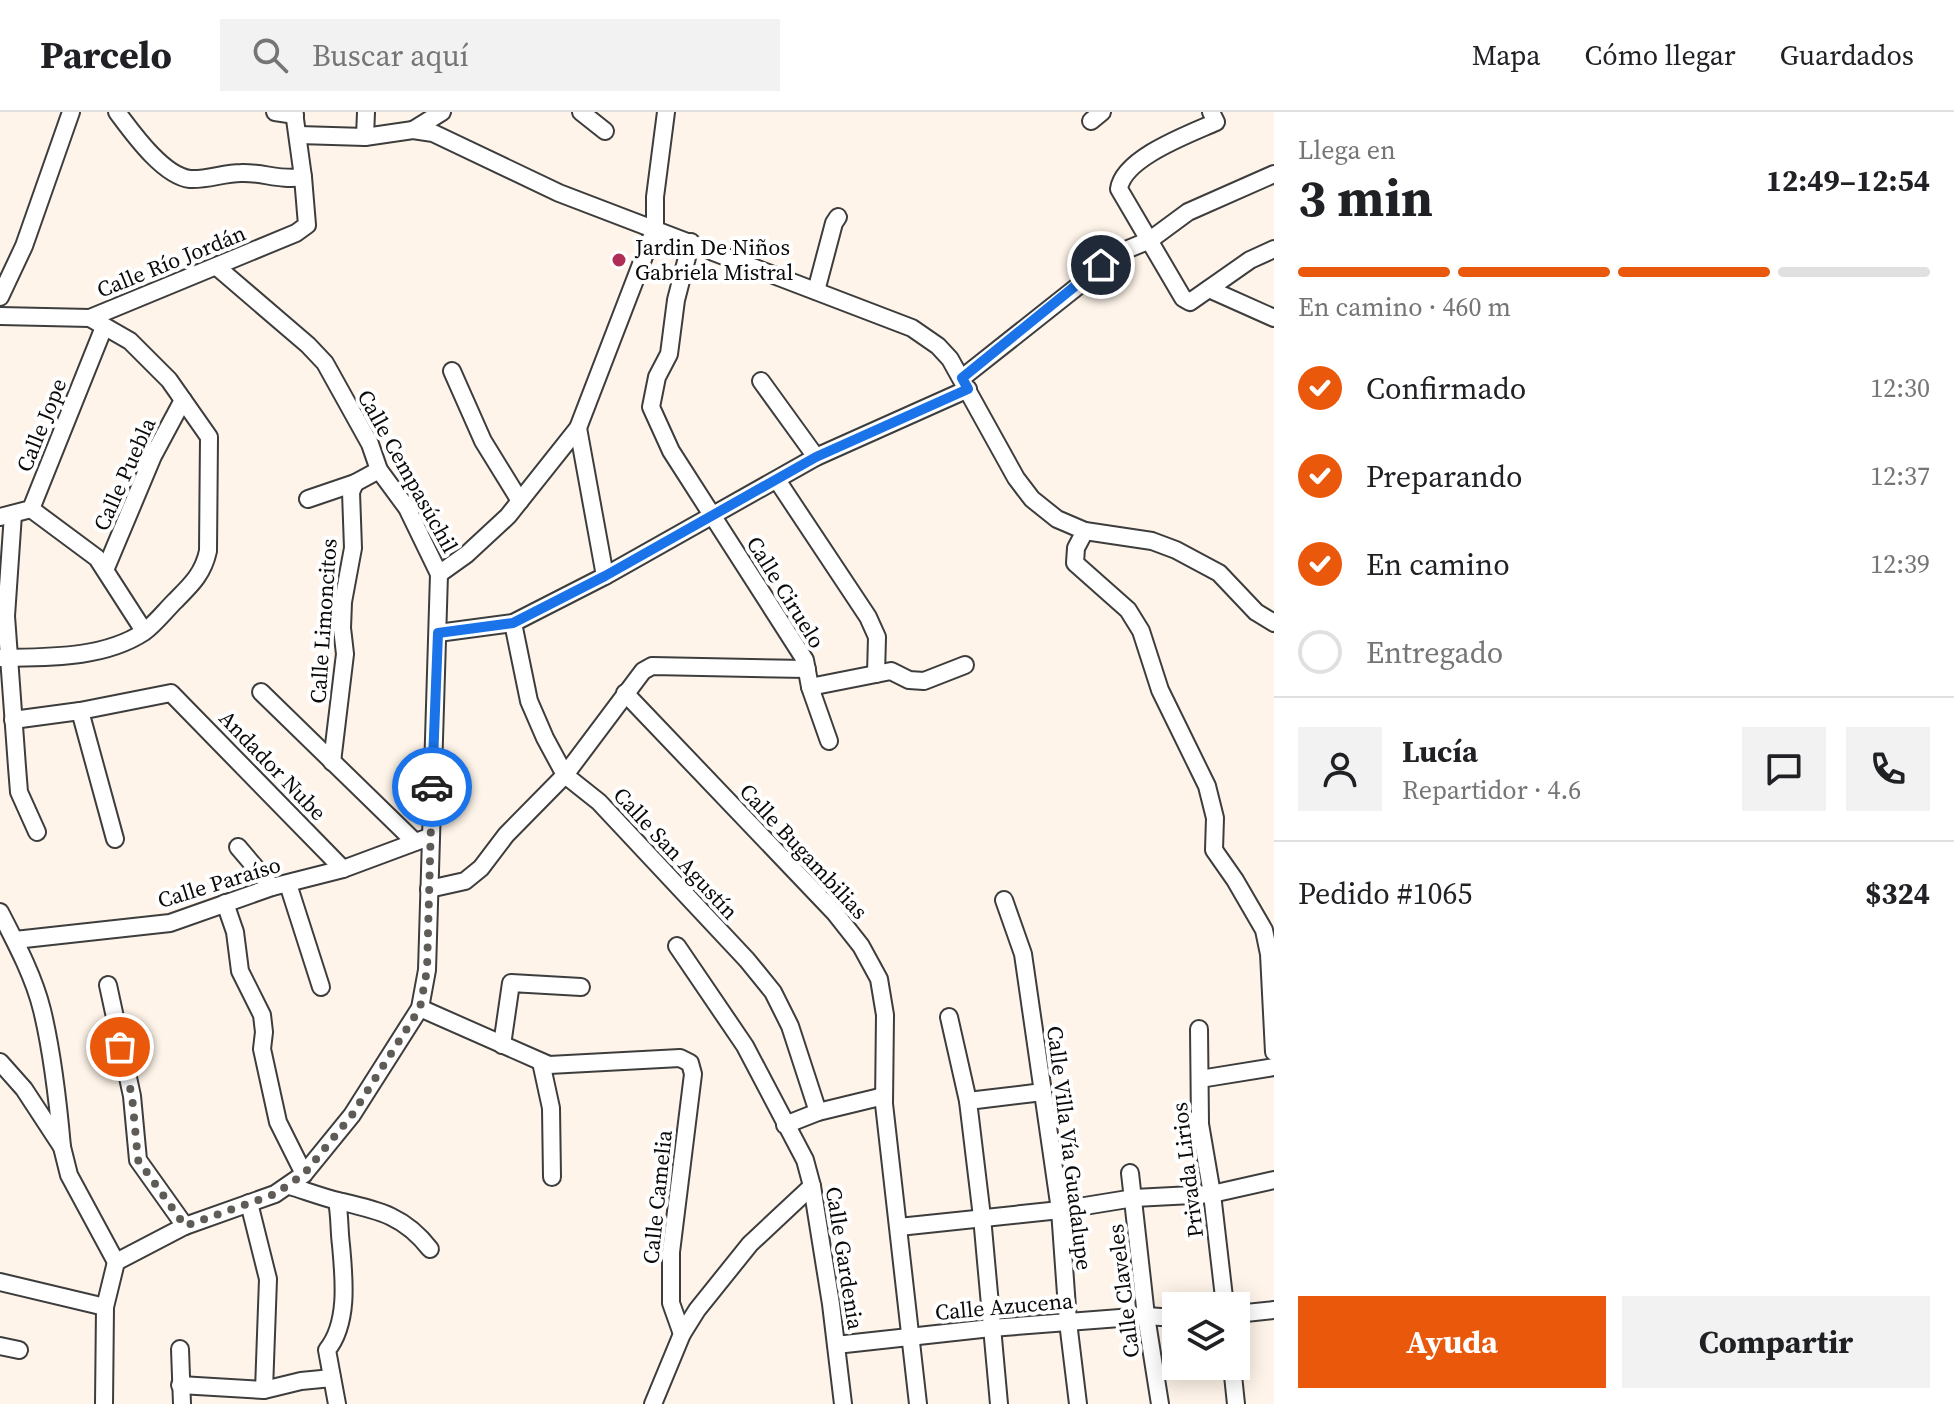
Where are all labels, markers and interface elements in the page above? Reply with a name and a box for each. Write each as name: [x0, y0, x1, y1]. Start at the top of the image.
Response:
search box: [220, 19, 780, 91]
text: Parcelo: [40, 29, 172, 81]
icon: search: [248, 33, 292, 77]
text: Buscar aquí: [312, 35, 469, 76]
text: Mapa: [1472, 36, 1541, 74]
text: Cómo llegar: [1585, 36, 1736, 74]
text: Guardados: [1780, 36, 1914, 74]
text: Llega en: [1298, 132, 1396, 168]
text: 12:49–12:54: [1766, 160, 1930, 201]
text: 3 min: [1298, 162, 1433, 233]
street label: Calle Río Jordán: [92, 217, 250, 305]
pin: [1067, 231, 1135, 299]
place label: Jardin De Niños Gabriela Mistral: [634, 232, 793, 287]
icon: home: [1079, 243, 1123, 287]
marker: Jardin De Niños Gabriela Mistral: [610, 251, 628, 269]
text: En camino · 460 m: [1298, 289, 1511, 325]
icon: check: [1298, 366, 1342, 410]
text: Confirmado: [1366, 368, 1526, 409]
text: 12:30: [1870, 370, 1930, 406]
street label: Calle Jope: [9, 374, 73, 476]
street label: Calle Cempasúchil: [351, 384, 465, 558]
street label: Calle Puebla: [86, 412, 163, 535]
icon: check: [1298, 454, 1342, 498]
text: Preparando: [1366, 456, 1523, 497]
text: 12:37: [1870, 458, 1930, 494]
street label: Calle Ciruelo: [740, 530, 832, 654]
street label: Calle Limoncitos: [302, 537, 344, 705]
icon: check: [1298, 542, 1342, 586]
text: En camino: [1366, 544, 1510, 585]
text: 12:39: [1870, 546, 1930, 582]
text: Entregado: [1366, 632, 1503, 673]
street label: Andador Nube: [213, 703, 333, 827]
button: person: [1298, 727, 1382, 811]
button: chat: [1742, 727, 1826, 811]
button: phone: [1846, 727, 1930, 811]
text: Lucía: [1402, 731, 1478, 772]
courier: [392, 747, 472, 827]
icon: car: [410, 765, 454, 809]
text: Repartidor · 4.6: [1402, 772, 1581, 808]
street label: Calle Bugambilias: [733, 777, 875, 925]
street label: Calle San Agustín: [607, 780, 745, 926]
street label: Calle Paraíso: [154, 849, 284, 915]
text: Pedido #1065: [1298, 873, 1473, 914]
text: $324: [1865, 873, 1930, 914]
pin: [86, 1013, 154, 1081]
street label: Calle Villa Vía Guadalupe: [1040, 1024, 1100, 1272]
icon: bag: [98, 1025, 142, 1069]
street label: Privada Lirios: [1164, 1101, 1210, 1239]
street label: Calle Camelia: [635, 1128, 679, 1266]
street label: Calle Gardenia: [819, 1184, 871, 1332]
street label: Calle Claveles: [1100, 1222, 1146, 1360]
street label: Calle Azucena: [934, 1285, 1075, 1327]
map controls: [1162, 1292, 1250, 1380]
button: layers: [1162, 1292, 1250, 1380]
button: Ayuda: [1298, 1296, 1606, 1388]
button: Compartir: [1622, 1296, 1930, 1388]

